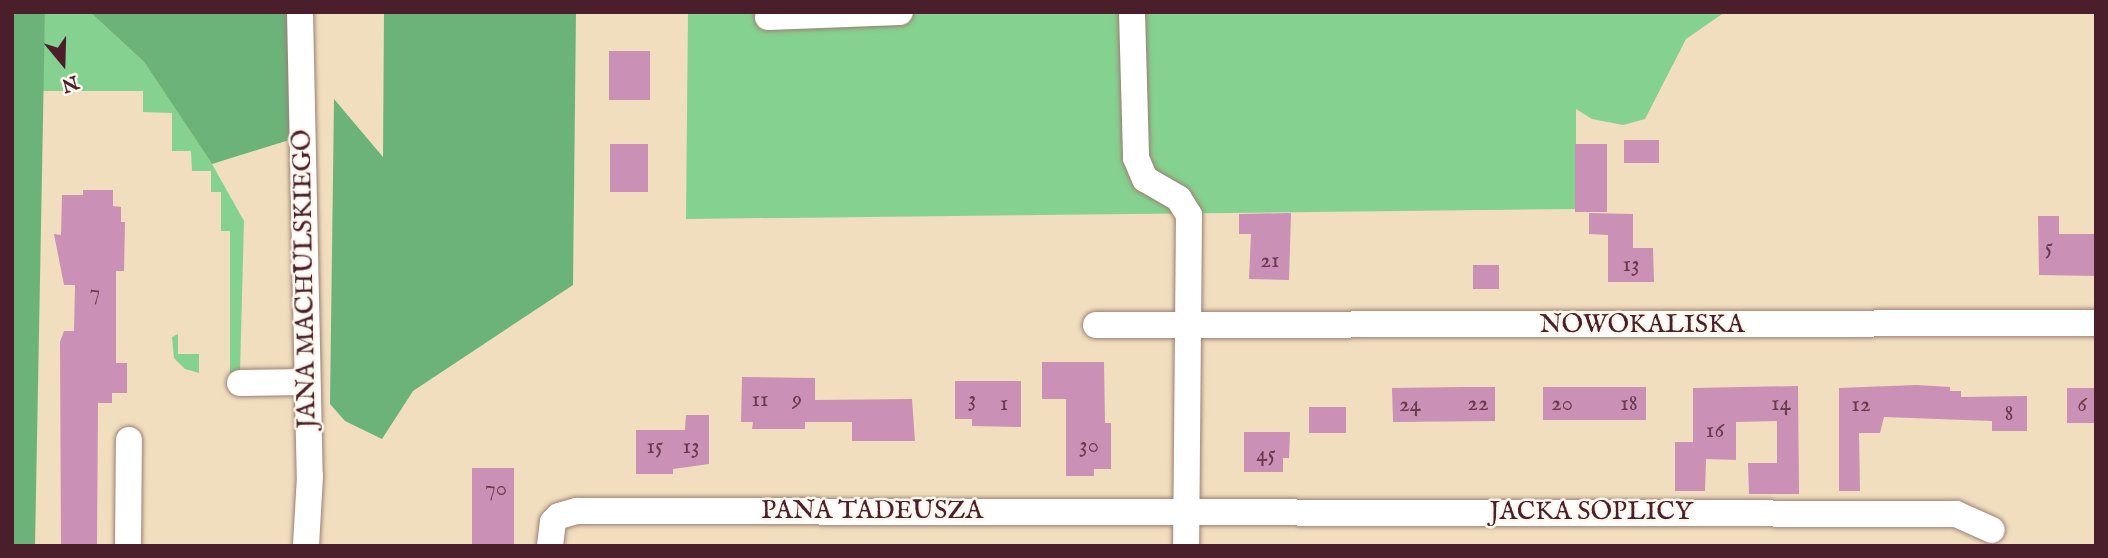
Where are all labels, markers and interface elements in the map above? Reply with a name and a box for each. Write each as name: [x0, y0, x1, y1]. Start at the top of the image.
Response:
north arrow: [28, 28, 98, 98]
text: N: [58, 69, 82, 97]
street label: JANA MACHULSKIEGO: [287, 129, 323, 429]
house number: 5: [2045, 234, 2053, 262]
house number: 21: [1260, 247, 1280, 275]
house number: 13: [1622, 251, 1640, 279]
house number: 7: [90, 279, 100, 307]
street label: NOWOKALISKA: [1539, 309, 1745, 341]
house number: 11: [751, 386, 769, 414]
house number: 9: [792, 386, 802, 414]
house number: 3: [968, 386, 976, 414]
house number: 1: [1000, 390, 1008, 418]
house number: 22: [1467, 390, 1489, 418]
house number: 20: [1551, 390, 1573, 418]
house number: 18: [1620, 390, 1638, 418]
house number: 14: [1771, 390, 1791, 418]
house number: 24: [1399, 391, 1421, 419]
house number: 12: [1851, 391, 1871, 419]
house number: 6: [2077, 391, 2087, 419]
house number: 8: [2004, 400, 2014, 428]
house number: 16: [1706, 417, 1724, 445]
house number: 30: [1079, 432, 1099, 460]
house number: 15: [647, 433, 663, 461]
house number: 13: [682, 433, 700, 461]
house number: 45: [1256, 441, 1276, 469]
house number: 70: [485, 475, 507, 503]
street label: PANA TADEUSZA: [761, 495, 983, 527]
street label: JACKA SOPLICY: [1489, 496, 1693, 528]

